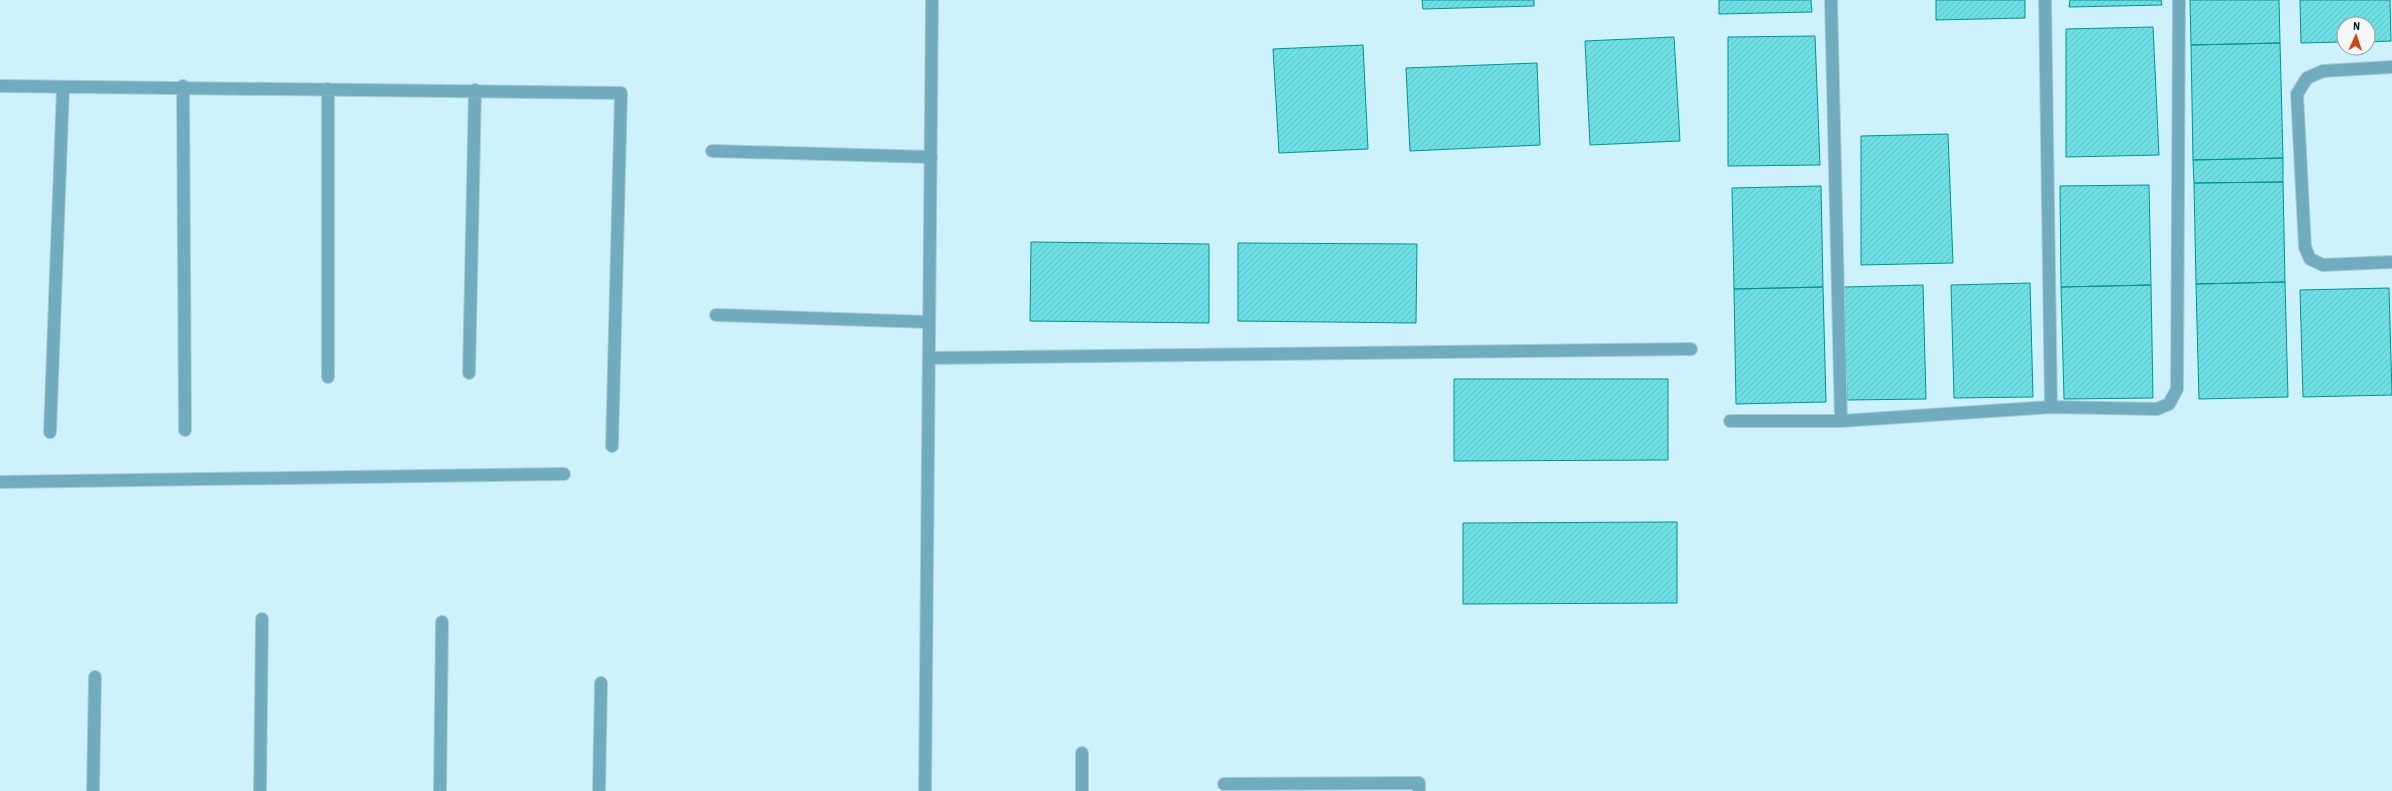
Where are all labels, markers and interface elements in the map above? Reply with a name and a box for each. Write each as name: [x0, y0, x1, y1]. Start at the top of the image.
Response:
north arrow: [2336, 16, 2376, 56]
text: N: [2353, 20, 2360, 33]

